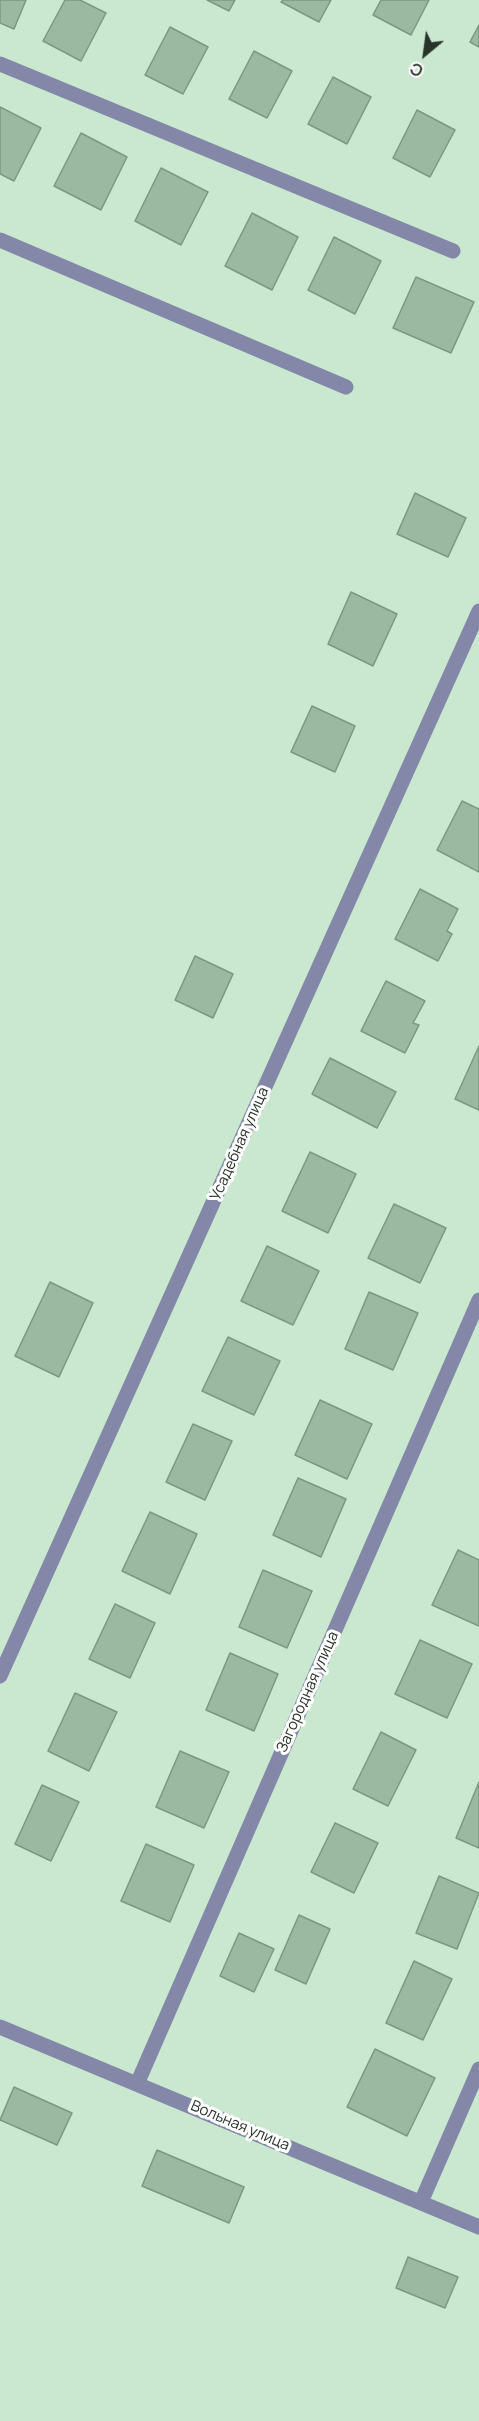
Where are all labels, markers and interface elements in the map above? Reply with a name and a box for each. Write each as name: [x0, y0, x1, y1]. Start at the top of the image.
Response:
north arrow: [395, 24, 455, 84]
text: С: [406, 57, 427, 82]
street label: Усадебная улица: [207, 1085, 273, 1203]
street label: Загородная улица: [273, 1629, 343, 1755]
street label: Вольная улица: [188, 2097, 292, 2155]

